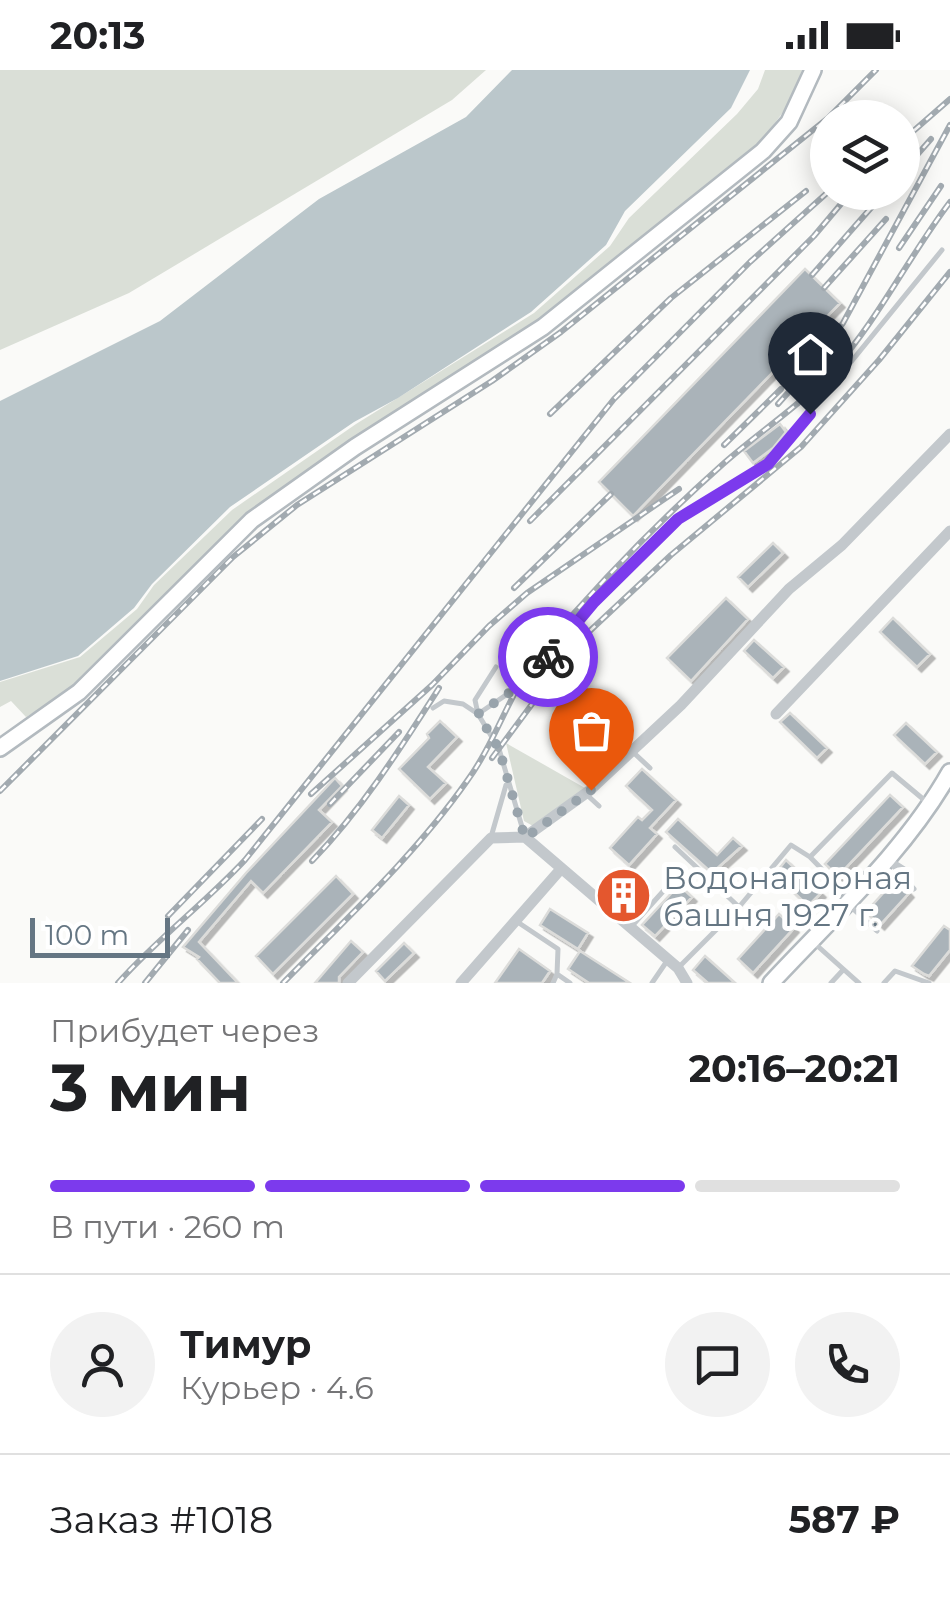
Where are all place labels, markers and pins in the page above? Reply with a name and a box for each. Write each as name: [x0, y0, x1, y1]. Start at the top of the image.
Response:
pin: [768, 312, 853, 415]
pin: [549, 688, 634, 791]
place label: Водонапорная башня 1927 г.: [663, 858, 912, 934]
building icon: Водонапорная башня 1927 г.: [594, 866, 654, 926]

